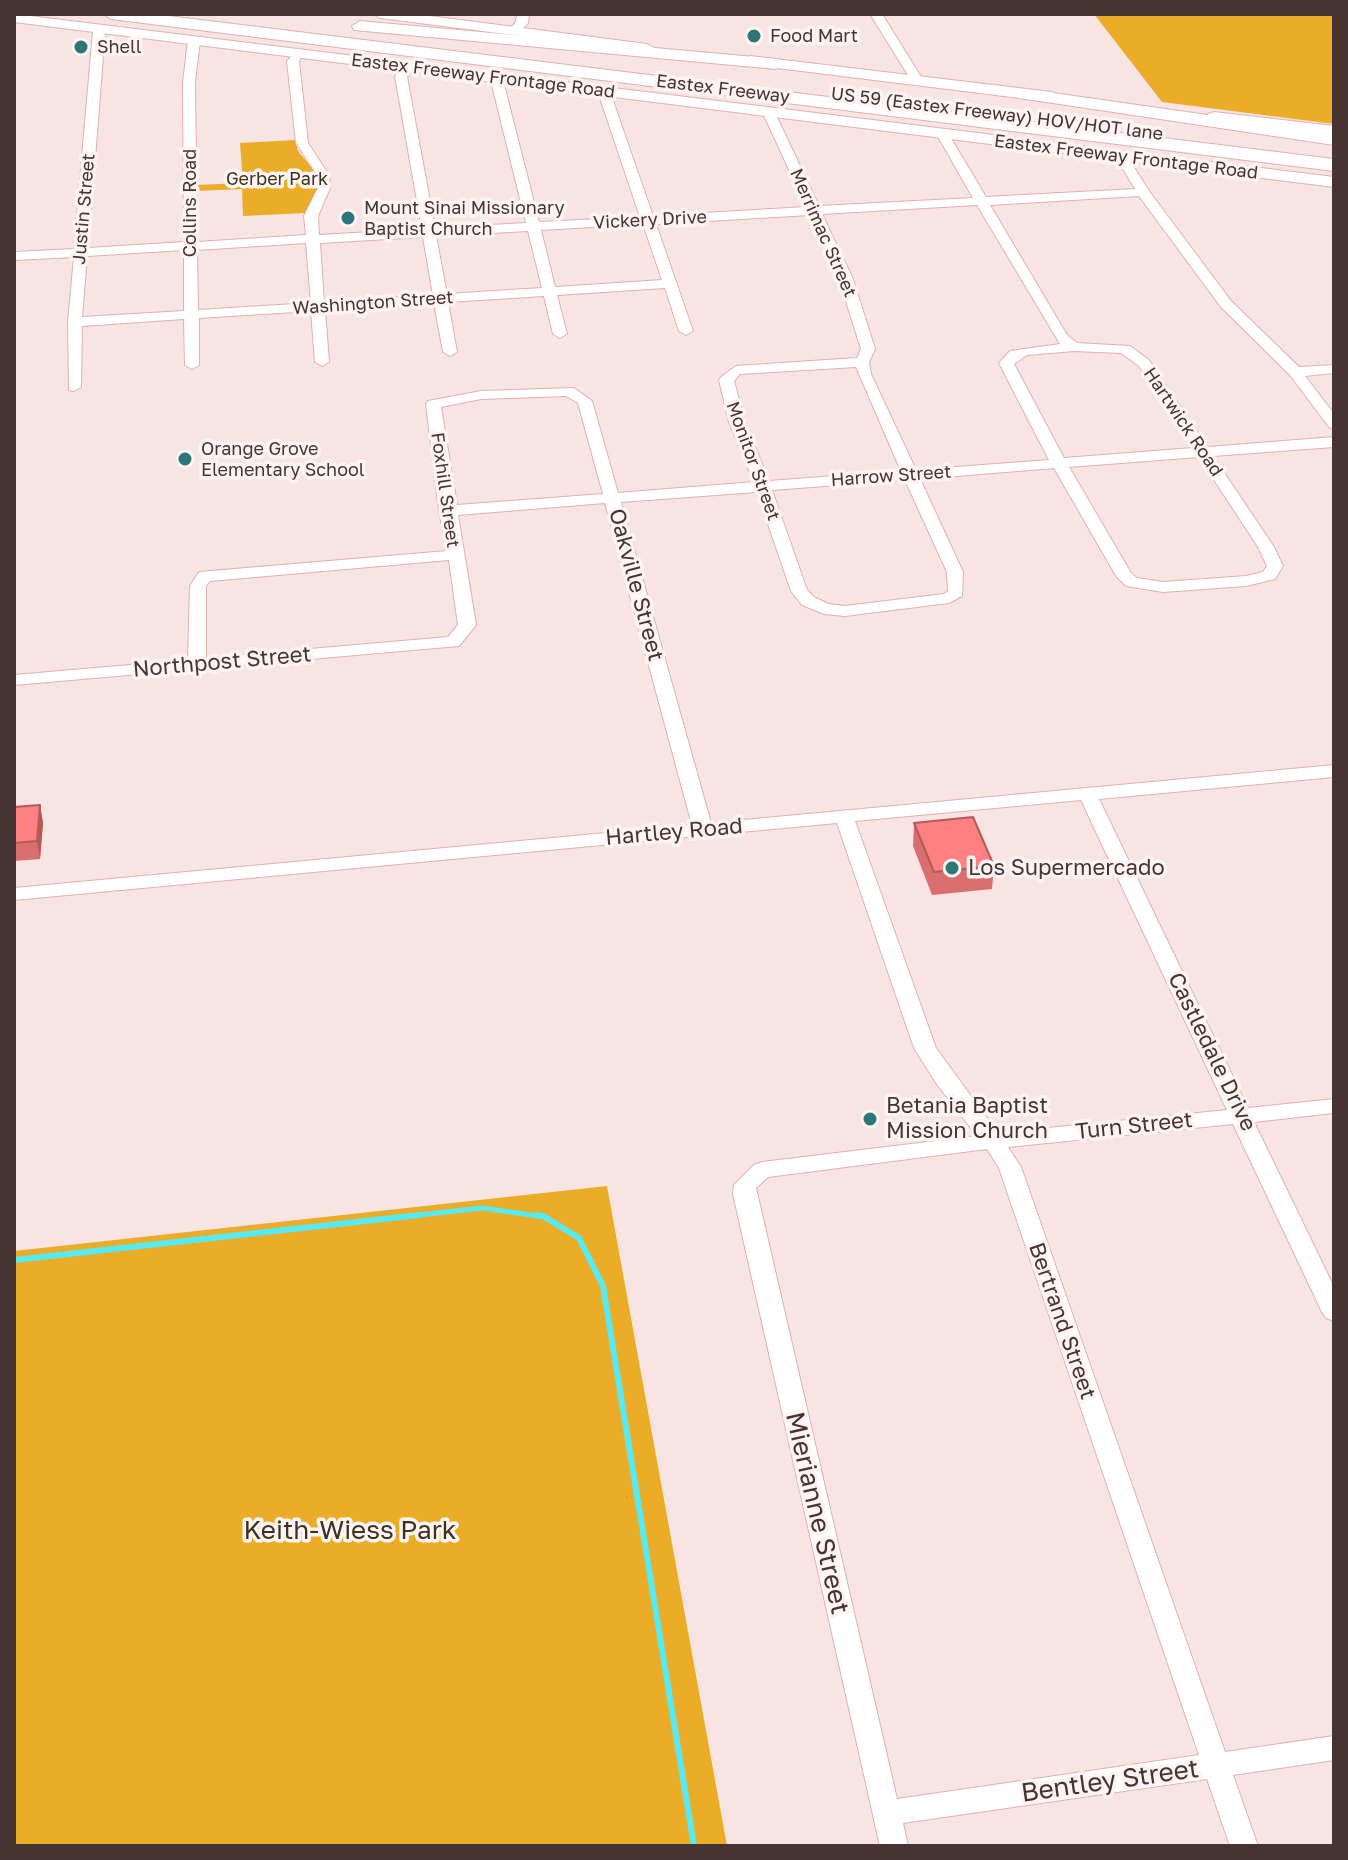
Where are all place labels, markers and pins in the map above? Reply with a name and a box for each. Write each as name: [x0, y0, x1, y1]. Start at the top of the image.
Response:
place label: Food Mart: [770, 25, 858, 47]
marker: Food Mart: [745, 27, 763, 45]
place label: Shell: [97, 36, 142, 58]
marker: Shell: [72, 38, 90, 56]
place label: Mount Sinai Missionary Baptist Church: [364, 197, 565, 240]
marker: Mount Sinai Missionary Baptist Church: [339, 209, 357, 227]
place label: Orange Grove Elementary School: [201, 438, 365, 480]
marker: Orange Grove Elementary School: [176, 450, 194, 468]
place label: Los Supermercado: [968, 855, 1165, 881]
marker: Los Supermercado: [943, 859, 961, 877]
place label: Betania Baptist Mission Church: [886, 1093, 1048, 1144]
marker: Betania Baptist Mission Church: [861, 1110, 879, 1128]

